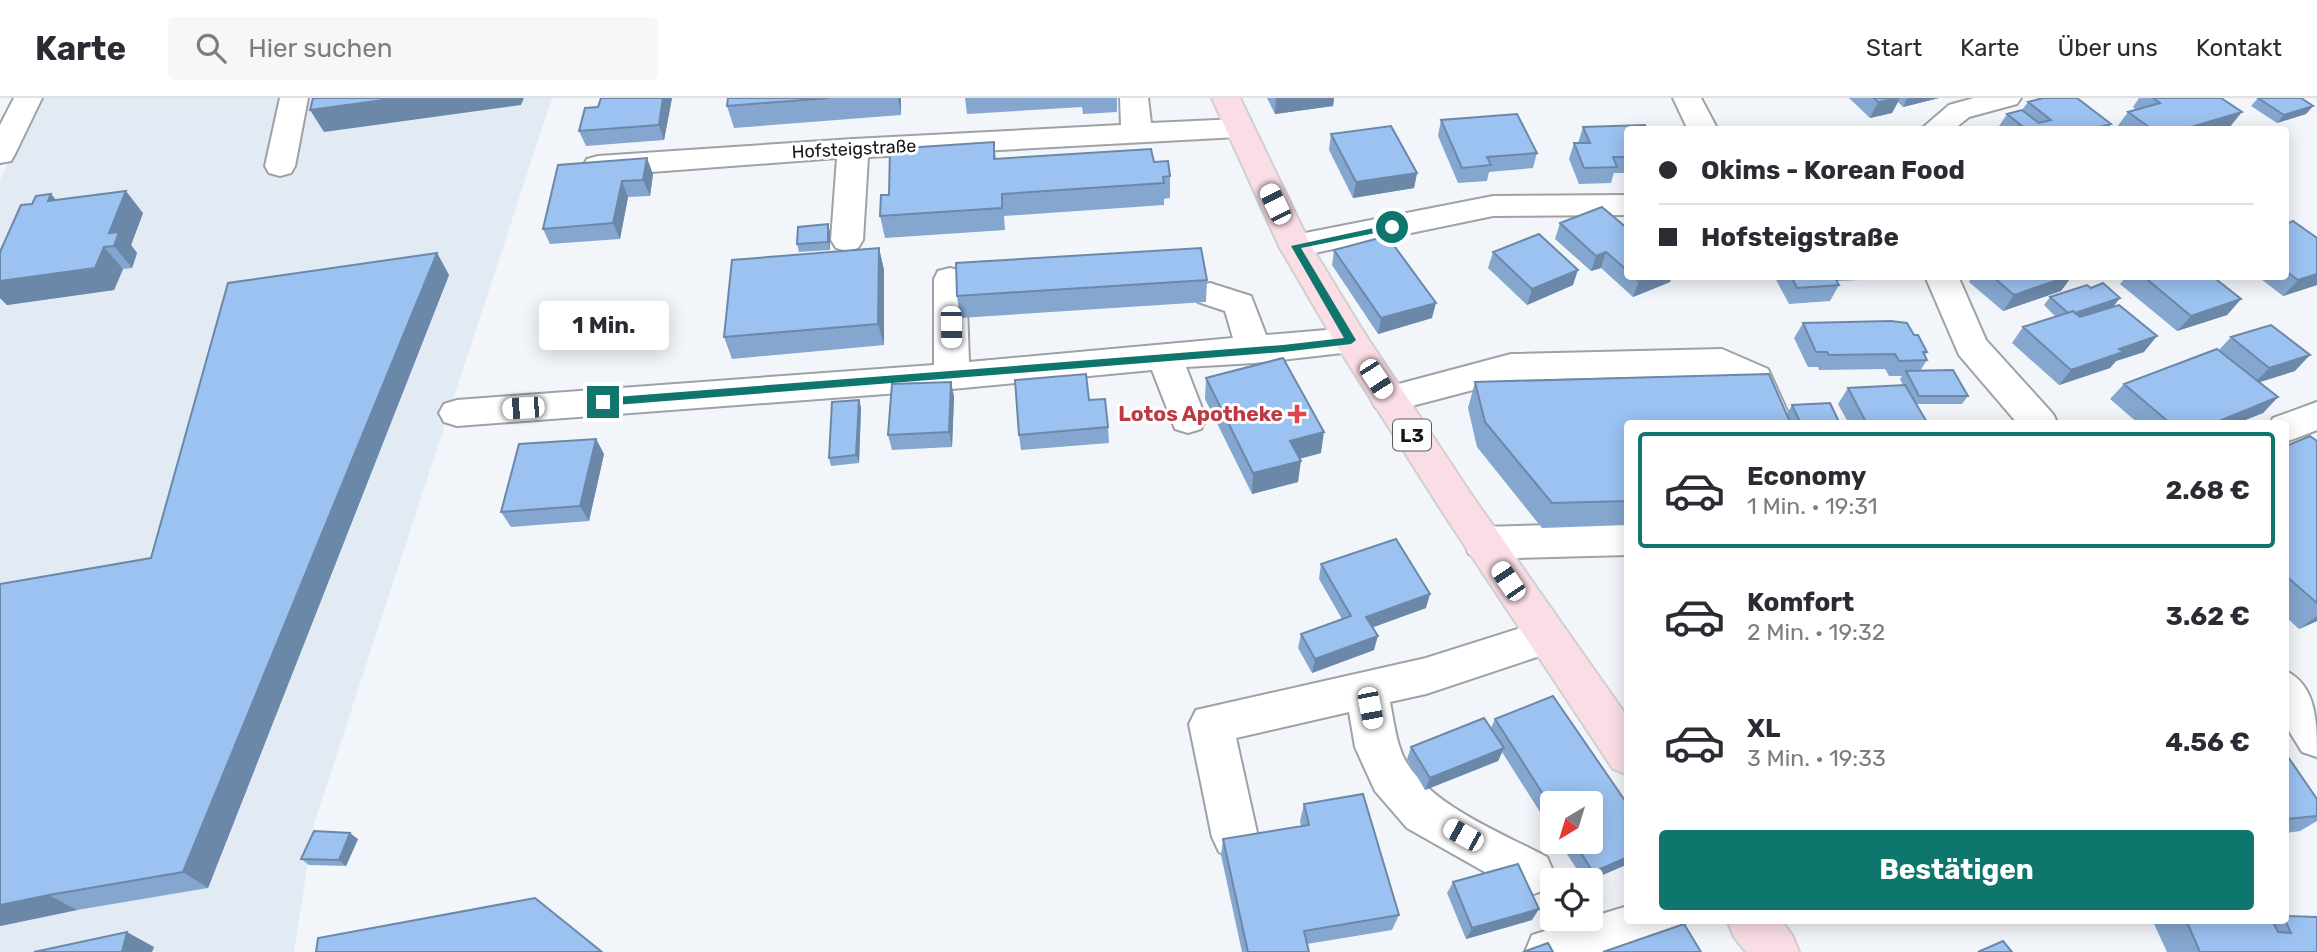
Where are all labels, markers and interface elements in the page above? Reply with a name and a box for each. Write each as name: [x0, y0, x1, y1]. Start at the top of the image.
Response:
search box: [168, 17, 658, 80]
text: Karte: [35, 29, 126, 68]
icon: search: [192, 29, 230, 67]
text: Hier suchen: [248, 33, 393, 64]
text: Start: [1866, 34, 1922, 62]
text: Karte: [1960, 34, 2020, 62]
text: Über uns: [2058, 34, 2158, 62]
text: Kontakt: [2196, 34, 2282, 62]
street label: Hofsteigstraße: [791, 135, 917, 163]
text: Okims - Korean Food: [1701, 155, 1965, 186]
car: [1257, 181, 1294, 227]
route start: [1376, 211, 1408, 243]
text: Hofsteigstraße: [1701, 222, 1899, 253]
callout: 1 Min.: [538, 300, 668, 350]
car: [941, 306, 962, 348]
text: 1 Min.: [572, 311, 636, 339]
car: [1356, 356, 1397, 402]
route end: [587, 386, 619, 418]
car: [502, 396, 545, 420]
place label: Lotos Apotheke: [1118, 401, 1283, 426]
marker: Lotos Apotheke: [1289, 406, 1305, 422]
road number: L3: [1393, 420, 1431, 450]
icon: car: [1663, 459, 1726, 522]
text: Economy: [1747, 461, 1866, 492]
text: 2.68 €: [2165, 475, 2250, 506]
text: 1 Min. · 19:31: [1747, 492, 1878, 520]
car: [1488, 558, 1529, 604]
icon: car: [1663, 585, 1726, 648]
text: Komfort: [1747, 587, 1854, 618]
text: 3.62 €: [2166, 601, 2250, 632]
text: 2 Min. · 19:32: [1747, 618, 1885, 646]
car: [1356, 685, 1385, 731]
icon: car: [1663, 711, 1726, 774]
text: XL: [1747, 713, 1780, 744]
text: 4.56 €: [2165, 727, 2250, 758]
text: 3 Min. · 19:33: [1747, 744, 1886, 772]
north arrow: [1540, 791, 1603, 854]
map controls: [1540, 791, 1603, 931]
car: [1440, 816, 1487, 854]
button: Bestätigen: [1659, 830, 2254, 910]
button: locate: [1540, 868, 1603, 931]

